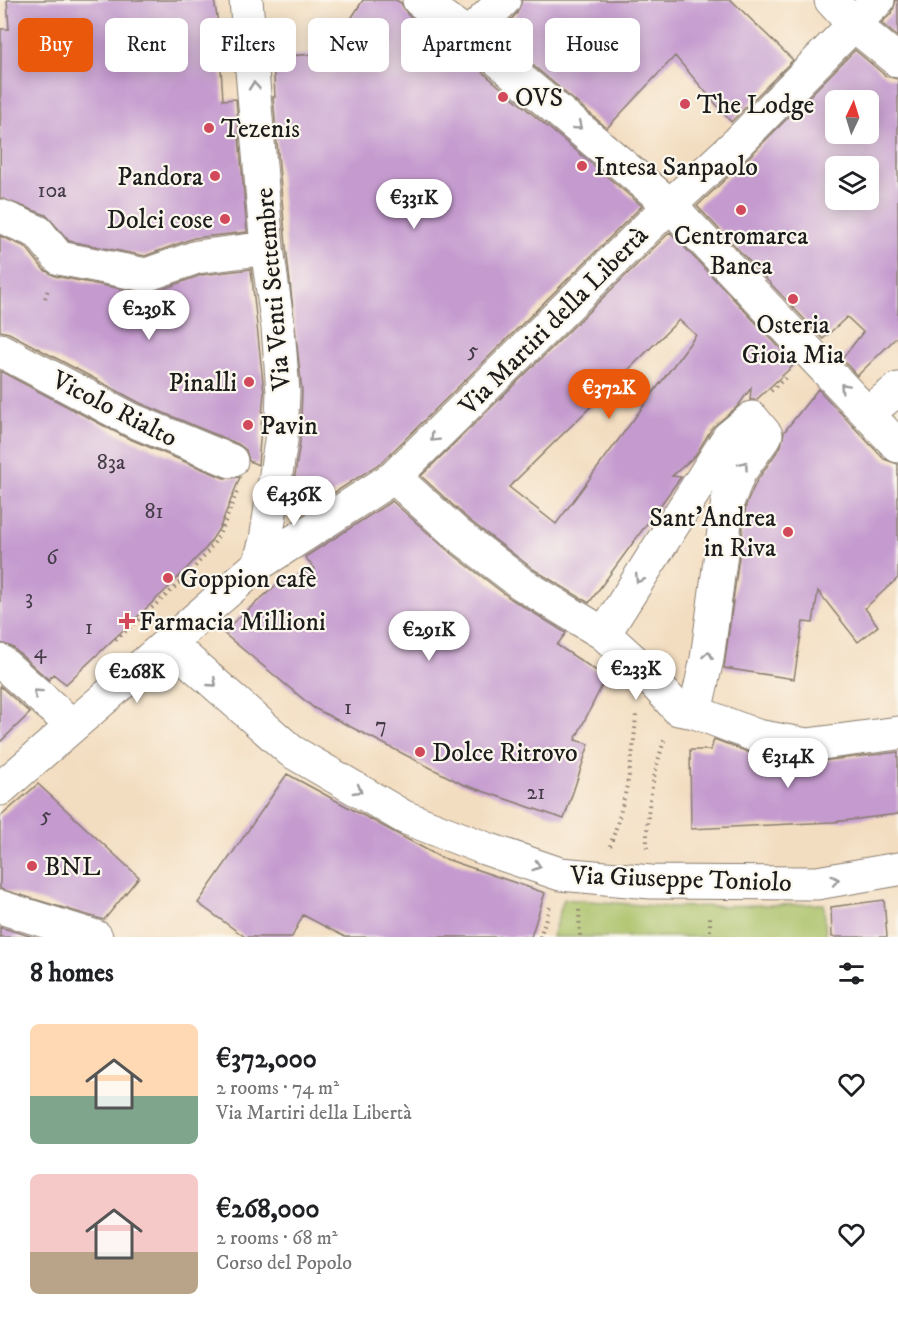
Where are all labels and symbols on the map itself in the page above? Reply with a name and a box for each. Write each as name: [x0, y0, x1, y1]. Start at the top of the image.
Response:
one-way arrow: [248, 82, 261, 91]
place label: OVS: [515, 82, 563, 115]
place label: The Lodge: [697, 89, 814, 122]
marker: OVS: [496, 90, 510, 104]
north arrow: [825, 90, 879, 144]
marker: The Lodge: [678, 97, 692, 111]
place label: Tezenis: [221, 113, 300, 146]
one-way arrow: [571, 118, 582, 129]
marker: Tezenis: [202, 121, 216, 135]
place label: Intesa Sanpaolo: [594, 151, 758, 184]
marker: Intesa Sanpaolo: [575, 159, 589, 173]
place label: Pandora: [117, 161, 203, 194]
marker: Pandora: [208, 169, 222, 183]
house number: 10a: [37, 177, 67, 204]
pin: €331K: [372, 179, 456, 230]
street label: Via Venti Settembre: [248, 186, 299, 393]
marker: Centromarca Banca: [734, 203, 748, 217]
place label: Dolci cose: [107, 204, 213, 237]
marker: Dolci cose: [218, 212, 232, 226]
street label: Via Martiri della Libertà: [452, 219, 656, 423]
place label: Centromarca Banca: [674, 220, 808, 283]
pin: €239K: [107, 290, 191, 341]
marker: Osteria Gioia Mia: [786, 292, 800, 306]
place label: Osteria Gioia Mia: [742, 309, 844, 372]
house number: 5: [468, 337, 479, 364]
street label: Vicolo Rialto: [45, 363, 183, 455]
place label: Pinalli: [168, 367, 237, 400]
pin: €372K: [567, 369, 651, 420]
marker: Pinalli: [242, 375, 256, 389]
one-way arrow: [840, 384, 851, 394]
place label: Pavin: [260, 410, 318, 443]
marker: Pavin: [241, 418, 255, 432]
one-way arrow: [430, 431, 440, 442]
house number: 83a: [97, 449, 126, 476]
one-way arrow: [737, 461, 748, 472]
pin: €436K: [252, 476, 336, 527]
house number: 81: [144, 498, 164, 525]
place label: Sant'Andrea in Riva: [649, 502, 776, 565]
marker: Sant'Andrea in Riva: [781, 525, 795, 539]
house number: 6: [46, 544, 59, 571]
place label: Goppion cafè: [180, 563, 317, 596]
marker: Goppion cafè: [161, 571, 175, 585]
one-way arrow: [635, 573, 646, 584]
house number: 3: [25, 584, 33, 611]
place label: Farmacia Millioni: [139, 606, 326, 639]
pin: €291K: [387, 611, 471, 662]
house number: 1: [85, 614, 93, 641]
marker: Farmacia Millioni: [120, 614, 134, 628]
house number: 4: [34, 638, 48, 665]
pin: €233K: [594, 650, 678, 701]
one-way arrow: [701, 651, 713, 660]
pin: €268K: [95, 653, 179, 704]
one-way arrow: [207, 675, 218, 686]
one-way arrow: [33, 689, 43, 700]
house number: 1: [344, 694, 352, 721]
house number: 7: [375, 712, 387, 739]
place label: Dolce Ritrovo: [432, 737, 578, 770]
pin: €314K: [746, 738, 830, 789]
marker: Dolce Ritrovo: [413, 745, 427, 759]
house number: 21: [527, 779, 545, 806]
one-way arrow: [352, 783, 362, 795]
house number: 5: [41, 802, 52, 829]
place label: BNL: [44, 851, 101, 884]
marker: BNL: [25, 859, 39, 873]
one-way arrow: [531, 859, 542, 871]
street label: Via Giuseppe Toniolo: [569, 859, 792, 900]
one-way arrow: [830, 874, 840, 887]

